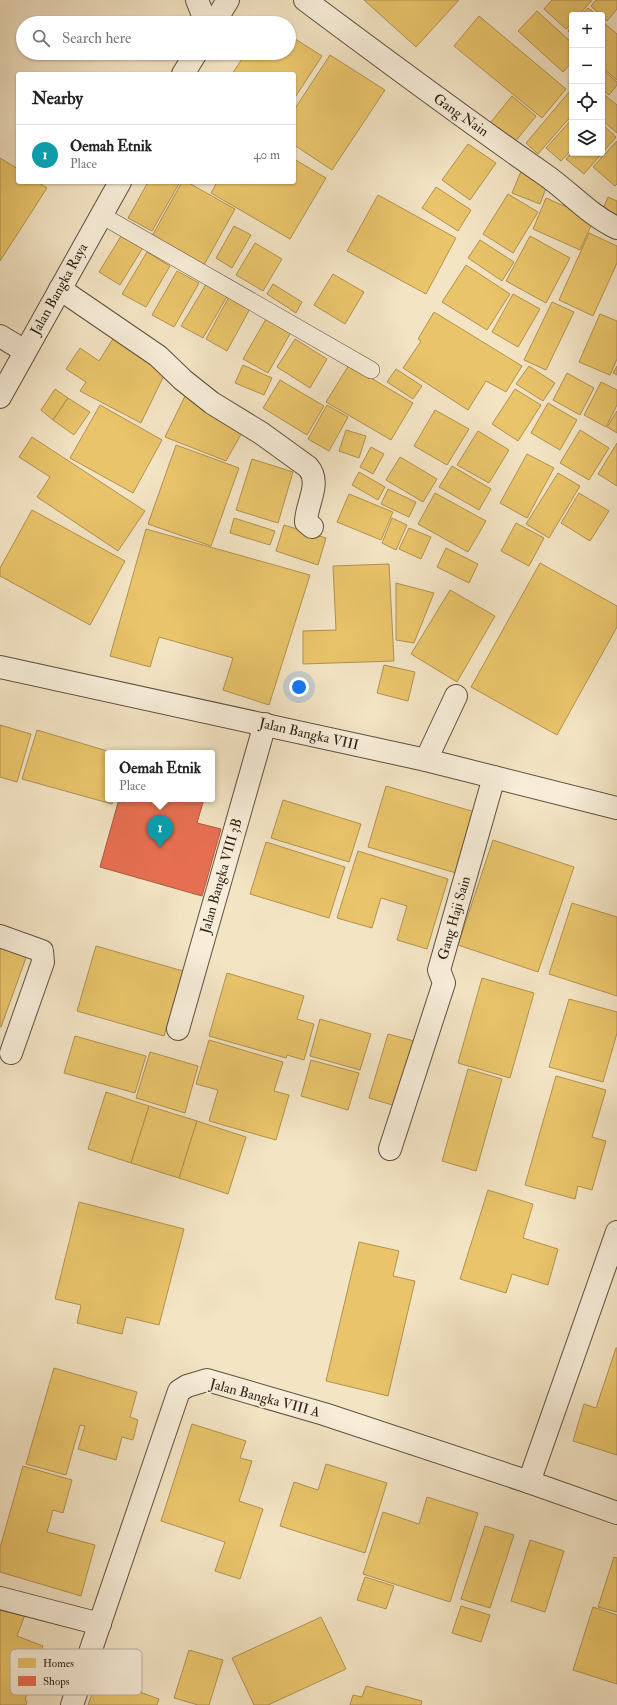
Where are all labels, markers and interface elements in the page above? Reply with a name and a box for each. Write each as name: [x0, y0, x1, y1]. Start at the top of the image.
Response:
map controls: [569, 12, 605, 156]
button: +: [569, 12, 605, 48]
search box: [16, 16, 296, 60]
icon: search: [30, 27, 52, 49]
text: Search here: [62, 29, 131, 48]
button: −: [569, 48, 605, 84]
button: locate: [569, 84, 605, 120]
text: Nearby: [32, 88, 83, 109]
street label: Gang Nain: [430, 90, 492, 140]
button: layers: [569, 120, 605, 156]
text: Oemah Etnik: [70, 137, 152, 156]
text: 1: [43, 147, 47, 163]
text: 40 m: [254, 147, 280, 163]
text: Place: [70, 156, 97, 172]
street label: Jalan Bangka Raya: [26, 240, 92, 339]
your location: [289, 677, 309, 697]
street label: Jalan Bangka VIII: [257, 714, 361, 754]
popup: [105, 750, 215, 802]
text: Oemah Etnik: [119, 759, 201, 778]
text: Place: [119, 778, 146, 794]
pin: 1: [147, 815, 173, 848]
street label: Jalan Bangka VIII 3B: [196, 816, 246, 937]
street label: Gang Haji Sain: [434, 874, 474, 962]
street label: Jalan Bangka VIII A: [207, 1375, 322, 1421]
legend: [10, 1649, 142, 1695]
text: Homes: [43, 1657, 74, 1670]
text: Shops: [43, 1675, 70, 1689]

